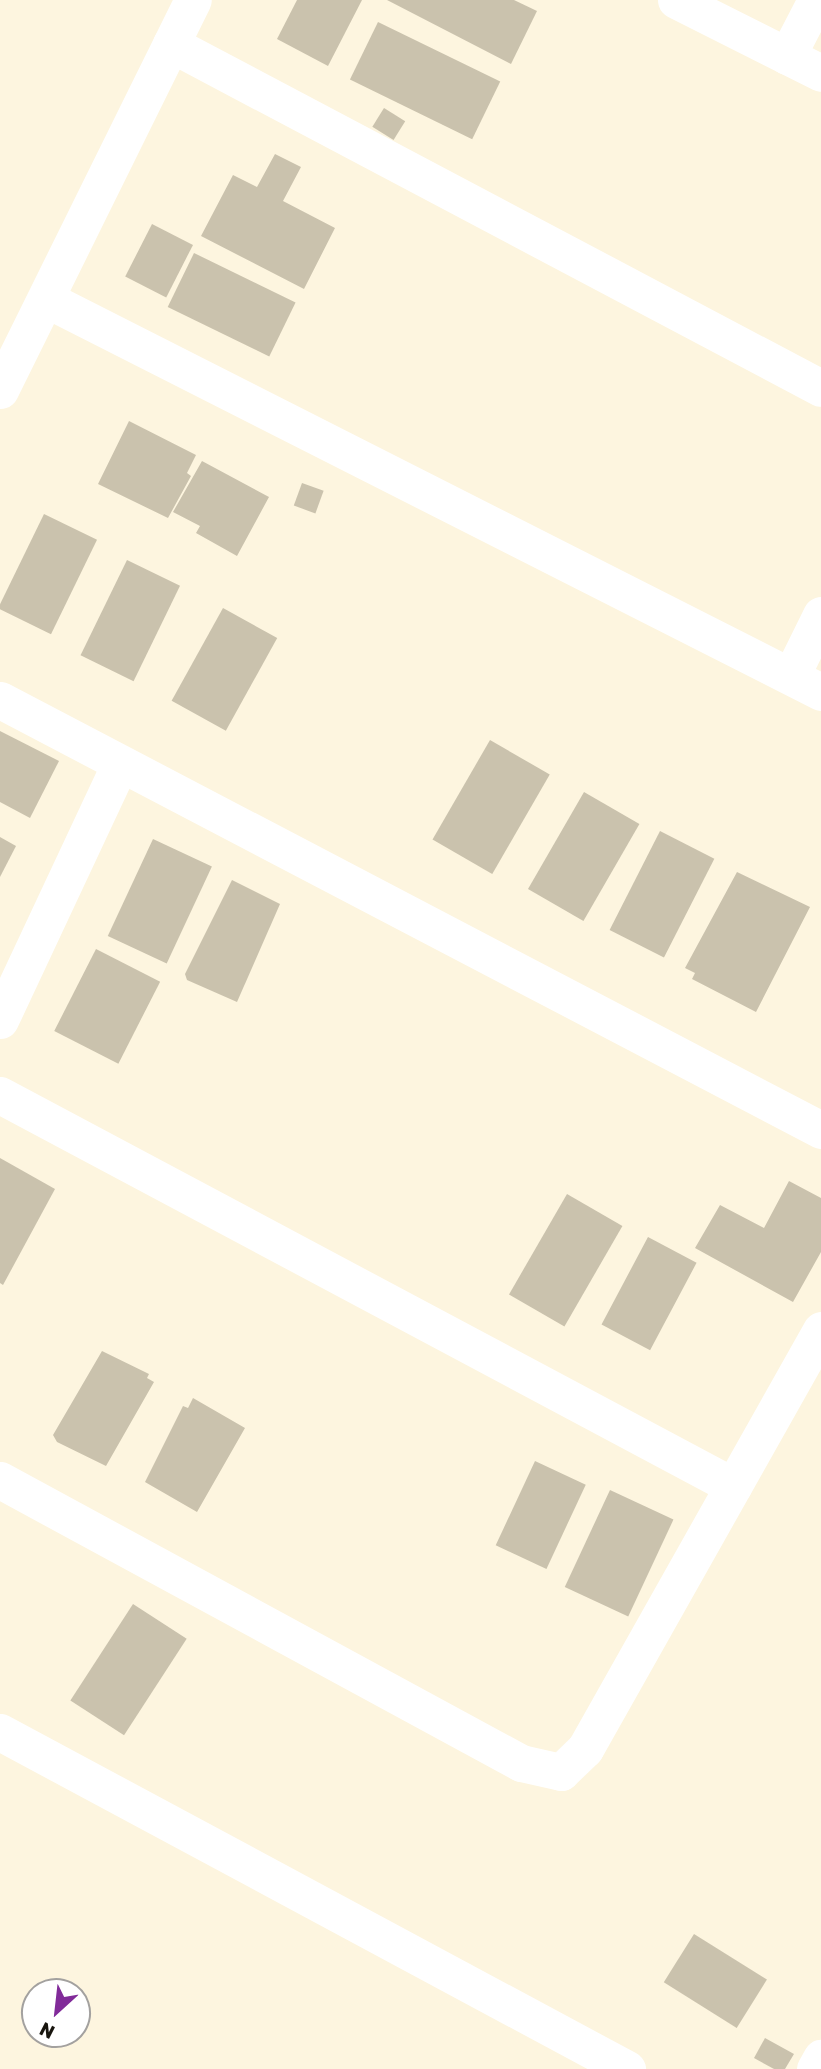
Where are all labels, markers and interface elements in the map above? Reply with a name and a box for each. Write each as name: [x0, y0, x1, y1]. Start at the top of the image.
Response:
north arrow: [21, 1978, 91, 2048]
text: N: [36, 2017, 58, 2044]

